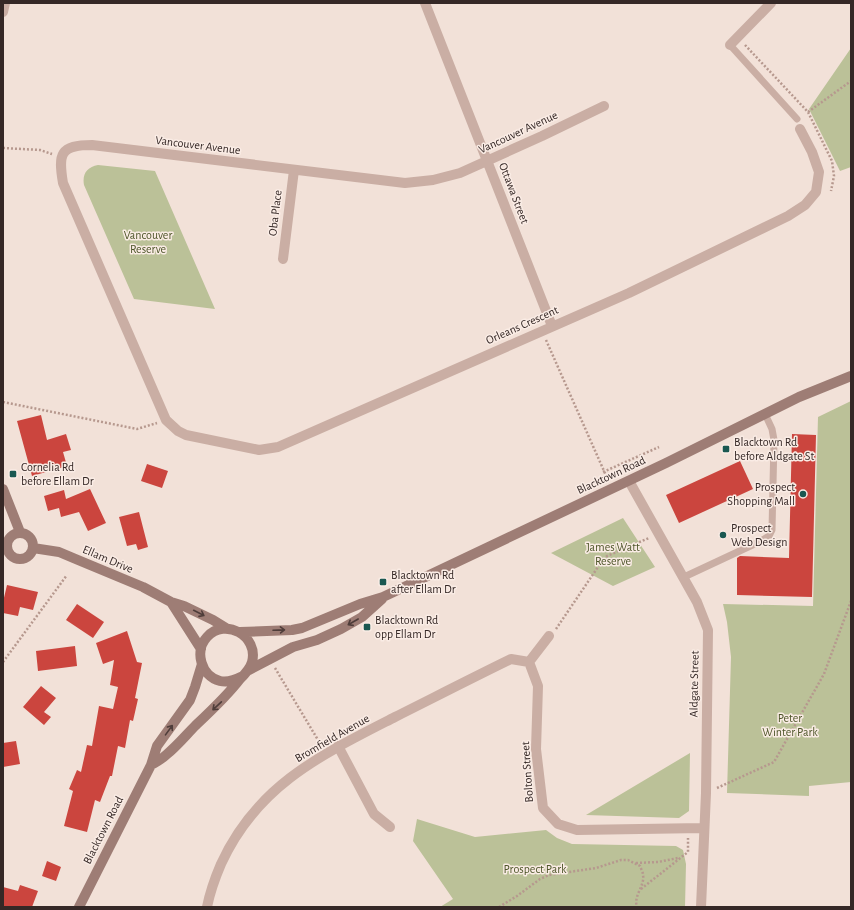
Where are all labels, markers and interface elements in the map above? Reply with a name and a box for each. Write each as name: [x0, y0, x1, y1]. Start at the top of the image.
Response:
street label: Vancouver Avenue: [477, 108, 559, 156]
street label: Vancouver Avenue: [155, 134, 241, 156]
street label: Ottawa Street: [497, 161, 531, 225]
street label: Oba Place: [266, 189, 284, 237]
park label: Vancouver Reserve: [124, 229, 172, 255]
street label: Orleans Crescent: [484, 304, 560, 346]
place label: Blacktown Rd before Aldgate St: [734, 436, 814, 462]
marker: Blacktown Rd before Aldgate St: [721, 444, 731, 454]
street label: Blacktown Road: [575, 454, 647, 496]
place label: Cornelia Rd before Ellam Dr: [21, 461, 94, 487]
marker: Cornelia Rd before Ellam Dr: [8, 469, 18, 479]
place label: Prospect Shopping Mall: [727, 481, 795, 507]
marker: Prospect Shopping Mall: [798, 489, 808, 499]
place label: Prospect Web Design: [731, 522, 788, 548]
marker: Prospect Web Design: [718, 530, 728, 540]
park label: James Watt Reserve: [586, 541, 640, 567]
street label: Ellam Drive: [81, 543, 135, 575]
place label: Blacktown Rd after Ellam Dr: [391, 569, 456, 595]
marker: Blacktown Rd after Ellam Dr: [378, 577, 388, 587]
one-way arrow: [193, 610, 205, 617]
place label: Blacktown Rd opp Ellam Dr: [375, 614, 438, 640]
one-way arrow: [347, 618, 359, 626]
marker: Blacktown Rd opp Ellam Dr: [362, 622, 372, 632]
one-way arrow: [272, 627, 285, 634]
street label: Aldgate Street: [687, 650, 701, 717]
one-way arrow: [212, 701, 222, 710]
street label: Bromfield Avenue: [293, 712, 371, 764]
park label: Peter Winter Park: [762, 712, 818, 738]
one-way arrow: [164, 725, 173, 736]
street label: Bolton Street: [519, 741, 535, 803]
street label: Blacktown Road: [81, 794, 125, 866]
park label: Prospect Park: [503, 863, 567, 875]

